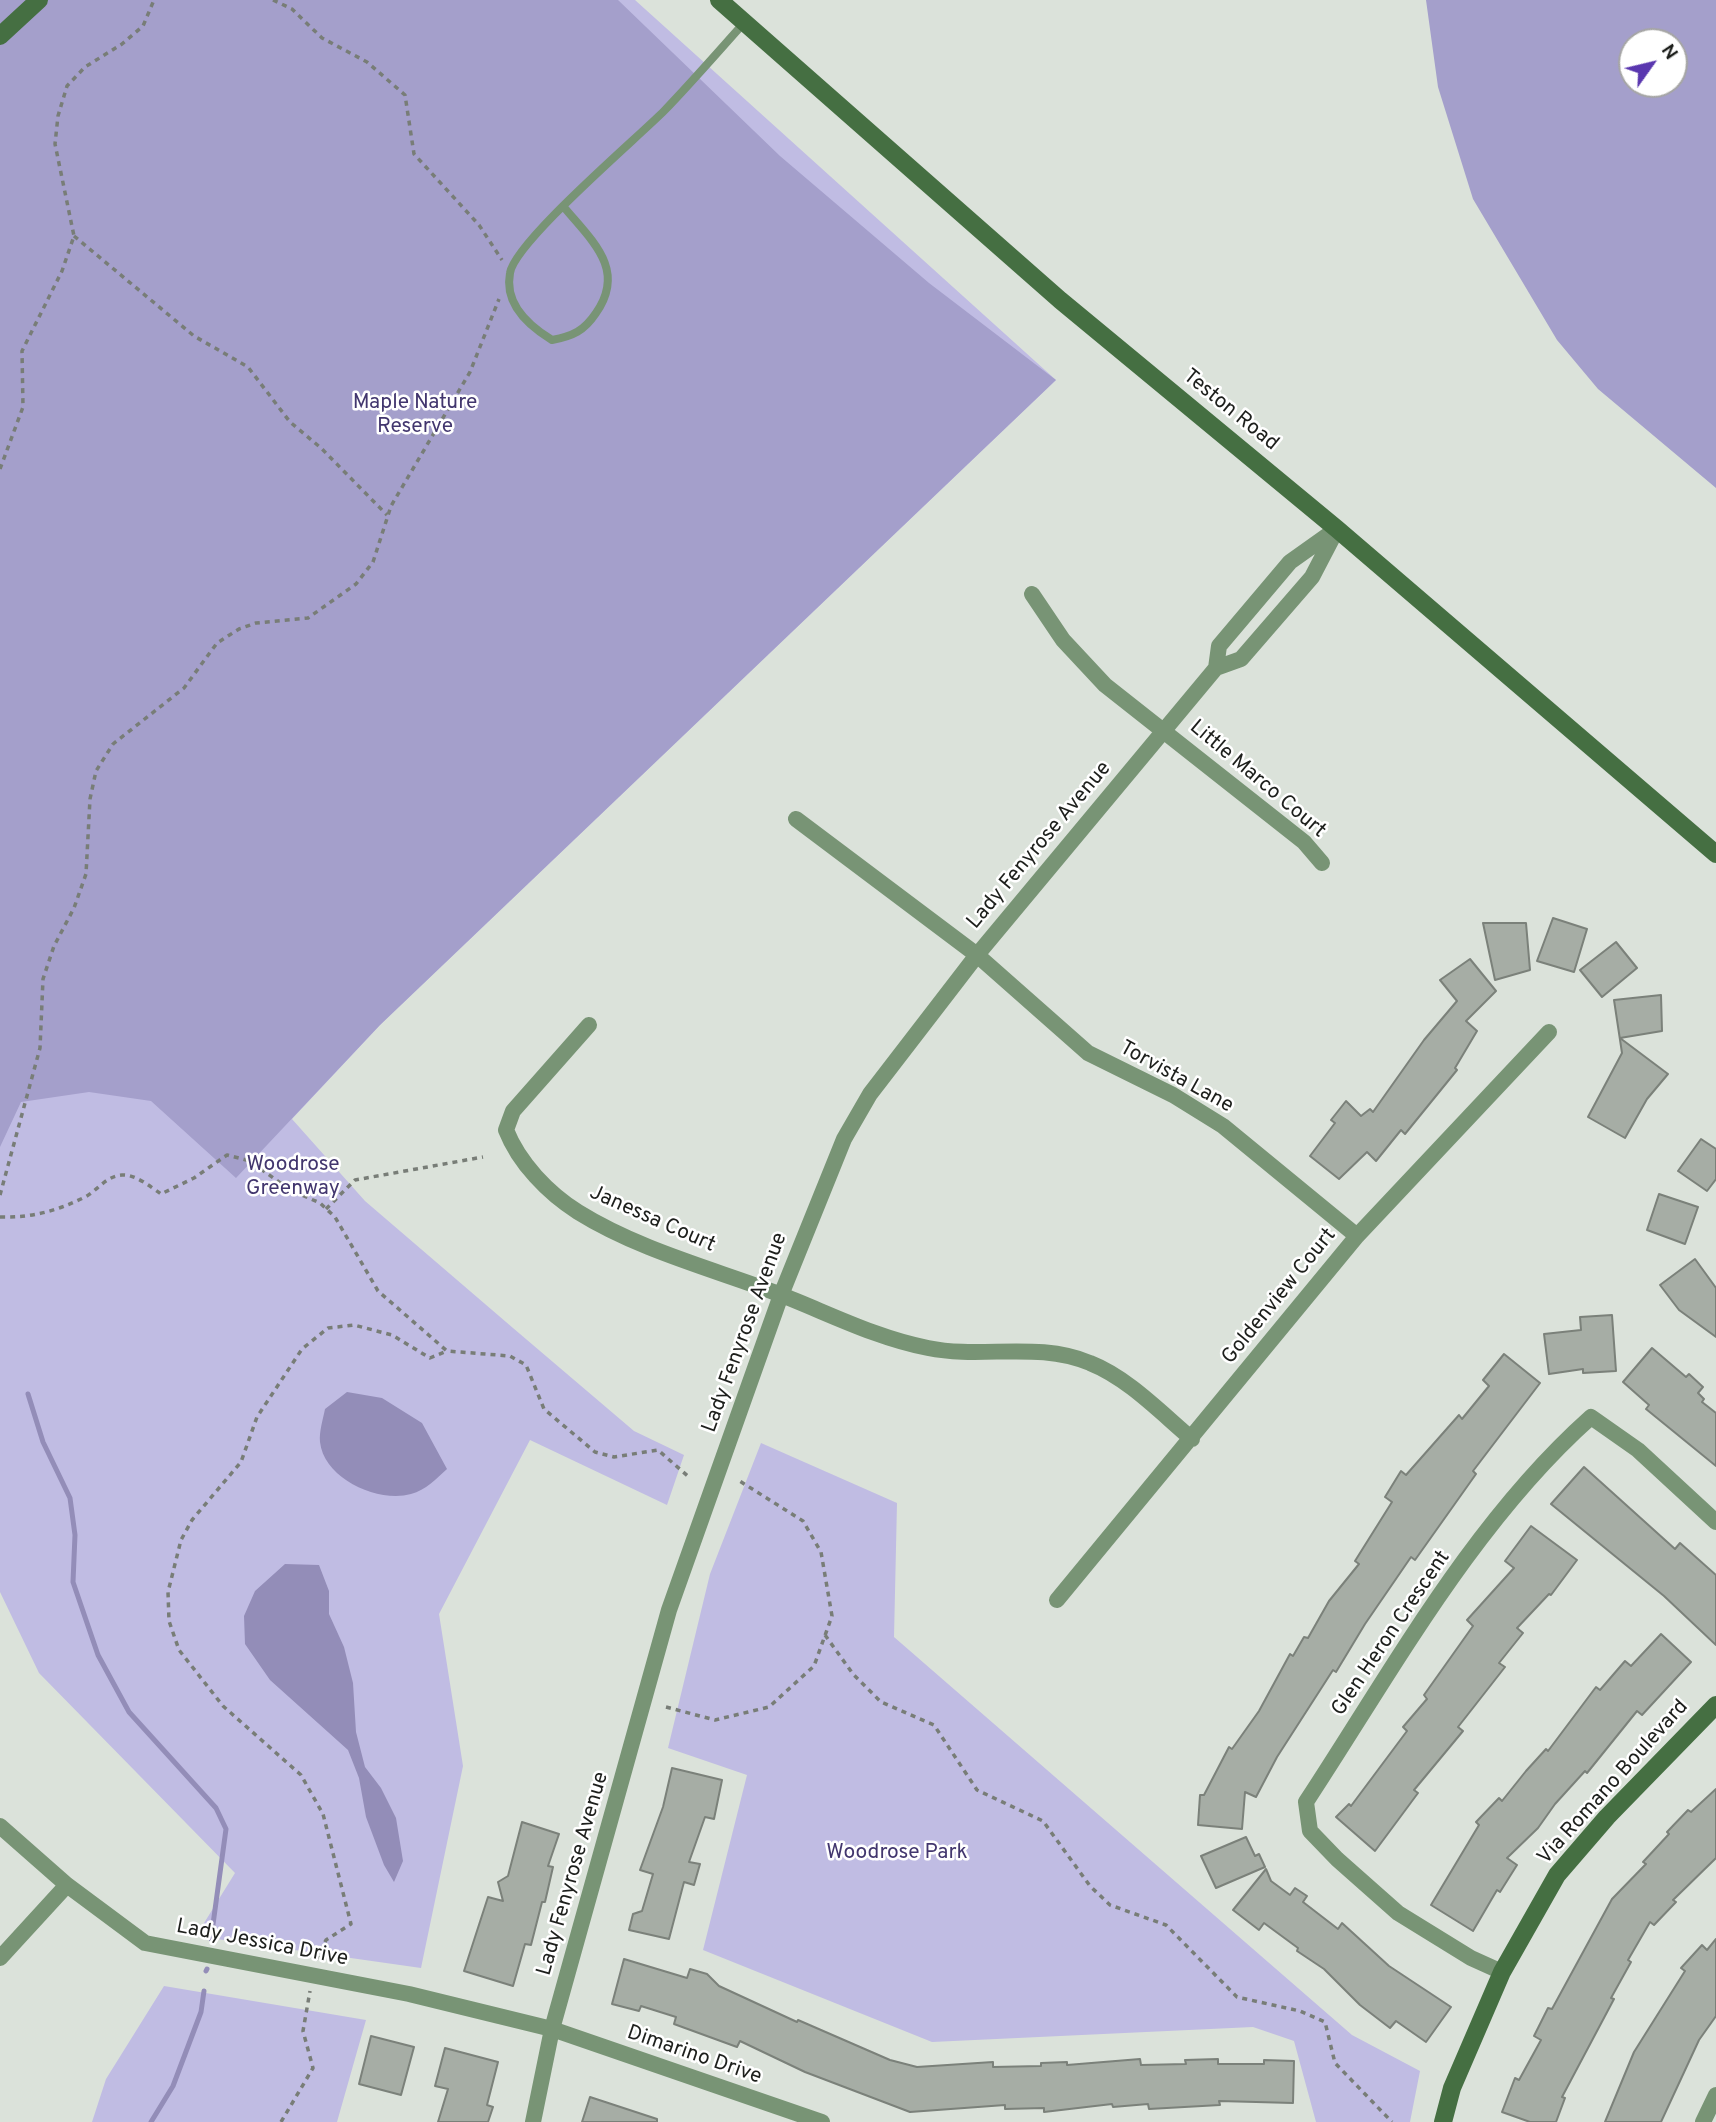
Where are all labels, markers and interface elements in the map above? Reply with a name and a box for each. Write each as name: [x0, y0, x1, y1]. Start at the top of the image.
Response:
north arrow: [1618, 28, 1688, 98]
text: N: [1655, 40, 1683, 65]
street label: Teston Road: [1177, 365, 1283, 457]
park label: Maple Nature Reserve: [353, 391, 477, 441]
street label: Little Marco Court: [1184, 716, 1330, 844]
street label: Lady Fenyrose Avenue: [963, 757, 1117, 935]
street label: Torvista Lane: [1115, 1036, 1237, 1120]
park label: Woodrose Greenway: [246, 1153, 340, 1203]
street label: Janessa Court: [585, 1181, 719, 1259]
street label: Goldenview Court: [1217, 1224, 1343, 1370]
street label: Lady Fenyrose Avenue: [698, 1230, 794, 1436]
street label: Glen Heron Crescent: [1327, 1547, 1457, 1721]
street label: Via Romano Boulevard: [1533, 1695, 1695, 1871]
street label: Lady Fenyrose Avenue: [533, 1769, 615, 1979]
park label: Woodrose Park: [826, 1841, 968, 1867]
street label: Lady Jessica Drive: [174, 1915, 350, 1973]
street label: Dimarino Drive: [623, 2021, 765, 2091]

